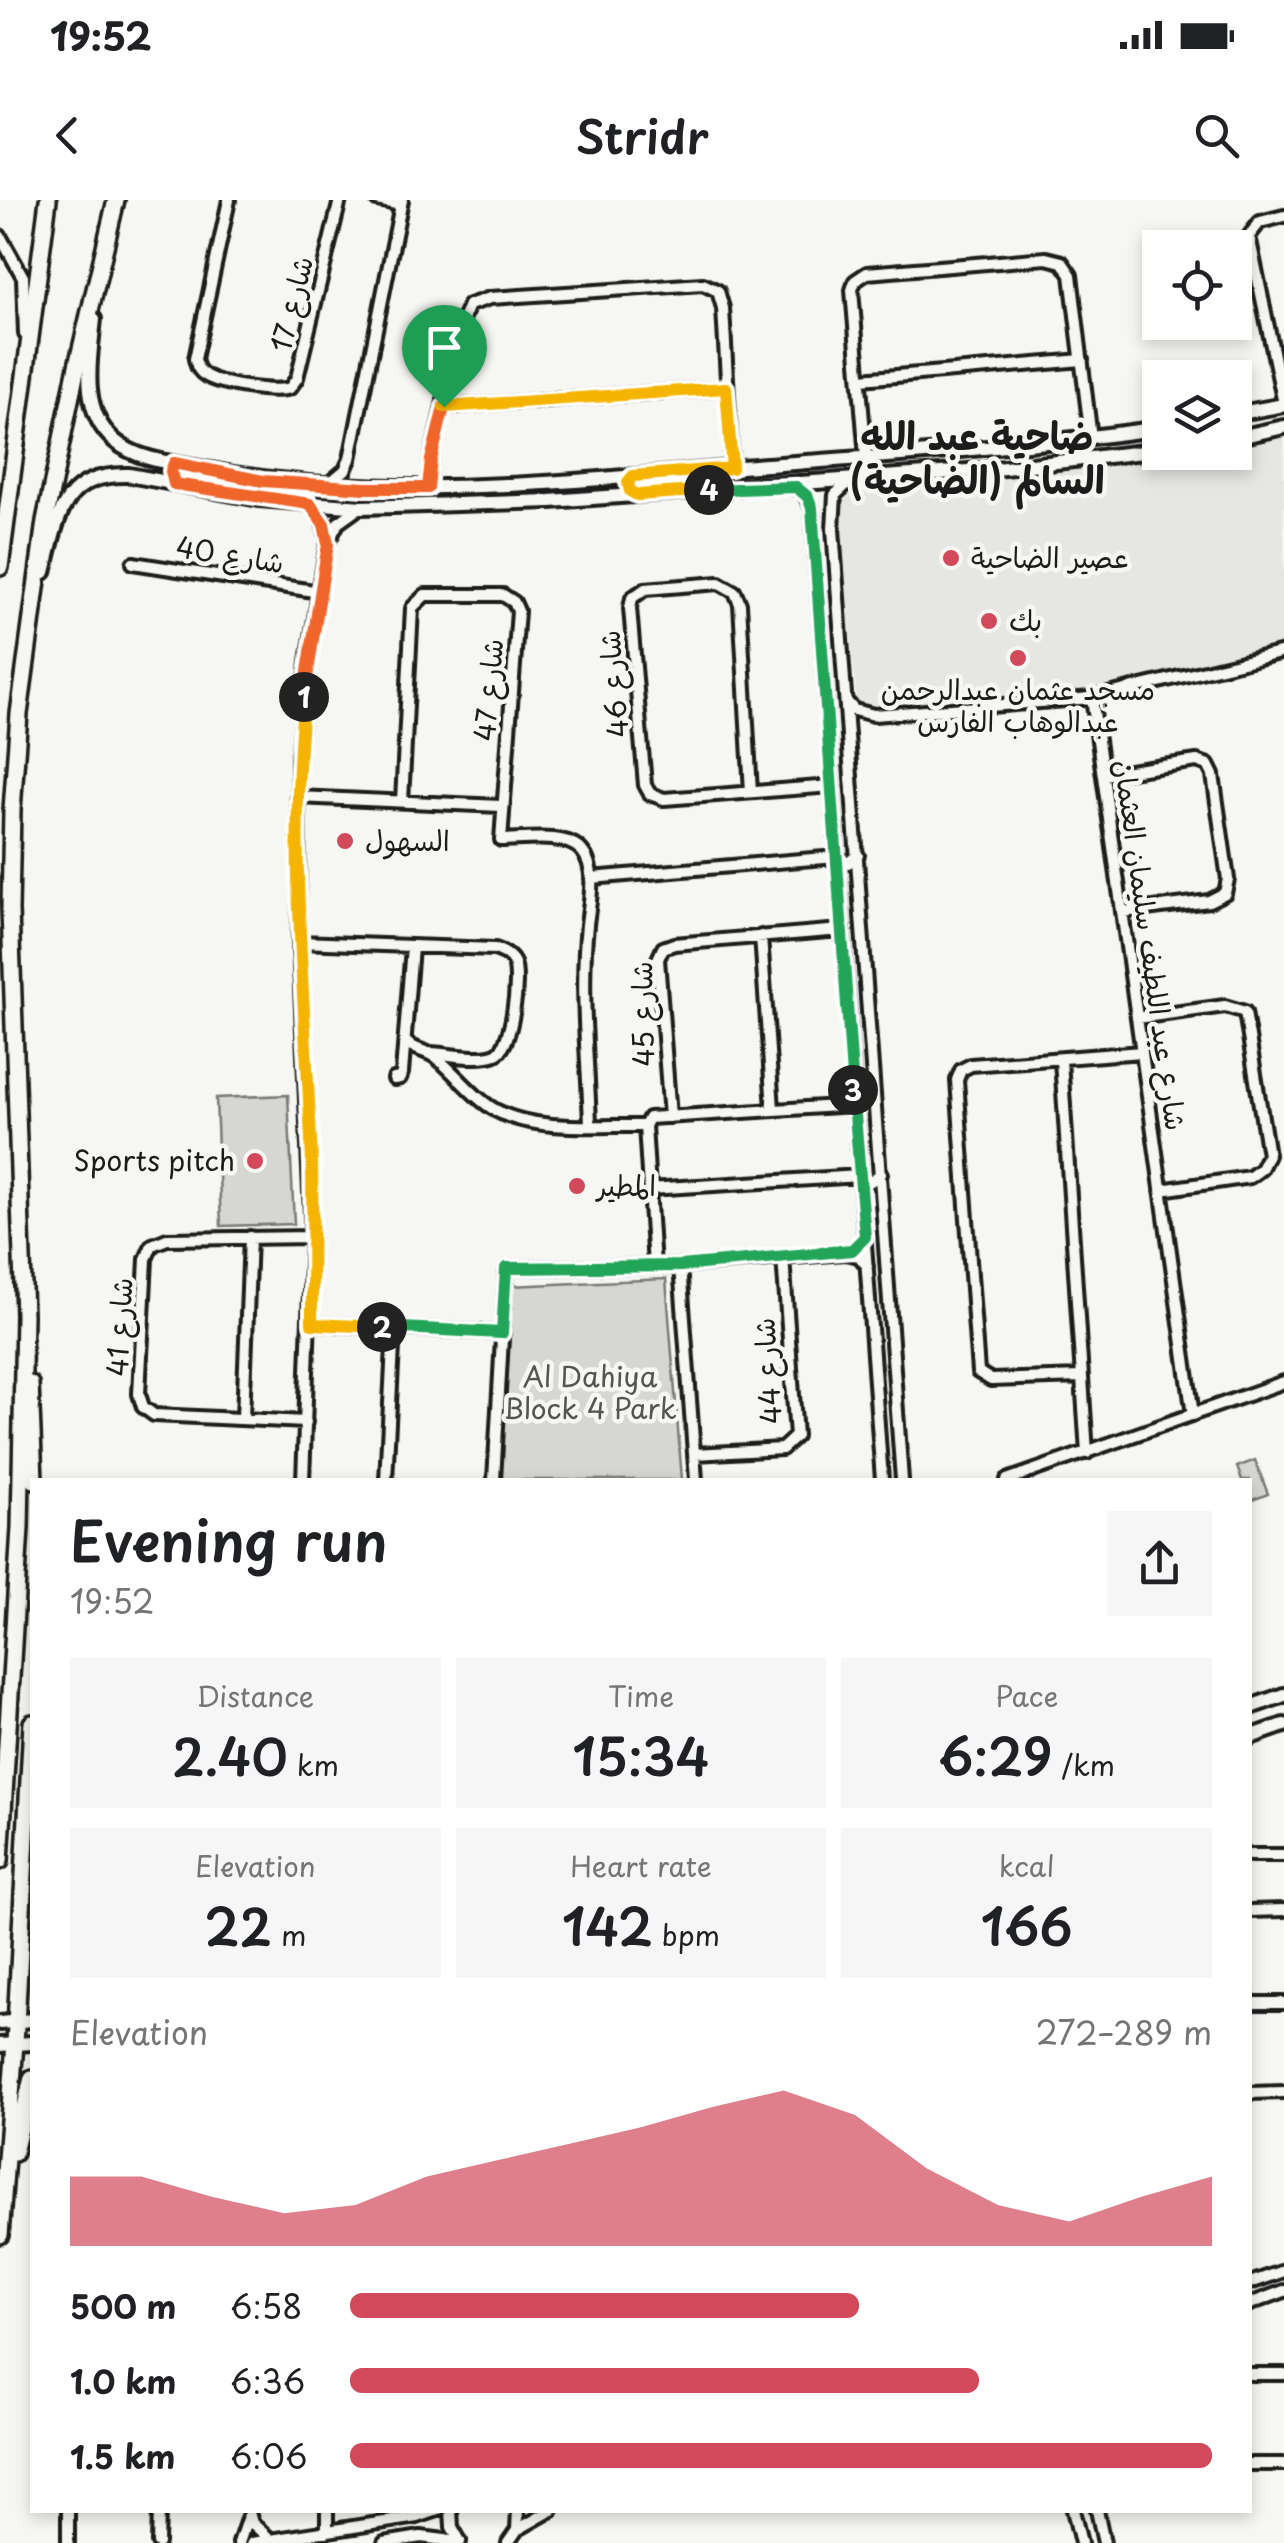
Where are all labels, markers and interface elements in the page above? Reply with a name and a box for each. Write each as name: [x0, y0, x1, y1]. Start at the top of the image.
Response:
text: 19:52: [50, 7, 152, 64]
text: Stridr: [575, 101, 709, 169]
icon: back: [40, 108, 95, 163]
icon: search: [1189, 108, 1244, 163]
map controls: [1142, 230, 1252, 470]
button: locate: [1142, 230, 1252, 340]
street label: شارع 17: [258, 251, 323, 356]
pin: [402, 305, 487, 408]
icon: arrive: [417, 320, 472, 375]
button: layers: [1142, 360, 1252, 470]
district label: ضاحية عبد الله السالم (الضاحية): [850, 406, 1104, 510]
pin: 4: [684, 465, 734, 515]
text: 4: [699, 468, 719, 511]
street label: شارع 40: [173, 524, 287, 583]
place label: عصير الضاحية: [971, 535, 1129, 578]
marker: عصير الضاحية: [940, 547, 962, 569]
place label: بك: [1009, 598, 1042, 641]
marker: بك: [978, 610, 1000, 632]
street label: شارع 46: [586, 629, 639, 740]
street label: شارع 47: [462, 637, 513, 743]
marker: مسجد عثمان عبدالرحمن عبدالوهاب الفارس: [1007, 647, 1029, 669]
place label: مسجد عثمان عبدالرحمن عبدالوهاب الفارس: [881, 667, 1155, 742]
pin: 1: [279, 672, 329, 722]
text: 1: [297, 675, 311, 718]
street label: شارع عبد اللطيف سليمان العثمان: [1104, 757, 1199, 1133]
place label: السهول: [365, 818, 450, 861]
marker: السهول: [334, 830, 356, 852]
street label: شارع 45: [619, 961, 664, 1067]
pin: 3: [828, 1065, 878, 1115]
text: 3: [844, 1068, 862, 1111]
place label: Sports pitch: [74, 1138, 235, 1181]
marker: Sports pitch: [244, 1150, 266, 1172]
place label: المطير: [595, 1163, 656, 1206]
marker: المطير: [566, 1175, 588, 1197]
street label: شارع 41: [94, 1276, 143, 1378]
pin: 2: [357, 1302, 407, 1352]
text: 2: [372, 1305, 392, 1348]
street label: شارع 44: [741, 1316, 792, 1426]
park label: Al Dahiya Block 4 Park: [503, 1354, 677, 1429]
text: Evening run: [70, 1498, 388, 1581]
button: share: [1107, 1511, 1212, 1616]
text: 19:52: [70, 1577, 154, 1625]
text: Distance: [197, 1674, 314, 1717]
text: Time: [608, 1674, 674, 1717]
text: Pace: [995, 1674, 1058, 1717]
text: 2.40: [172, 1717, 288, 1793]
text: 15:34: [573, 1717, 709, 1793]
text: 6:29: [938, 1717, 1052, 1793]
text: km: [288, 1743, 339, 1786]
text: /km: [1052, 1743, 1115, 1786]
text: Elevation: [195, 1844, 316, 1887]
text: Heart rate: [570, 1844, 712, 1887]
text: kcal: [999, 1844, 1055, 1887]
text: 22: [204, 1887, 272, 1963]
text: 142: [562, 1887, 653, 1963]
text: 166: [981, 1887, 1072, 1963]
text: m: [272, 1913, 307, 1956]
text: bpm: [653, 1913, 720, 1956]
text: Elevation: [70, 2008, 208, 2056]
text: 272–289 m: [1036, 2008, 1212, 2056]
text: 500 m: [70, 2282, 176, 2330]
text: 6:58: [230, 2282, 302, 2330]
text: 1.0 km: [70, 2357, 176, 2405]
text: 6:36: [230, 2357, 305, 2405]
text: 1.5 km: [70, 2432, 175, 2480]
text: 6:06: [230, 2432, 307, 2480]

